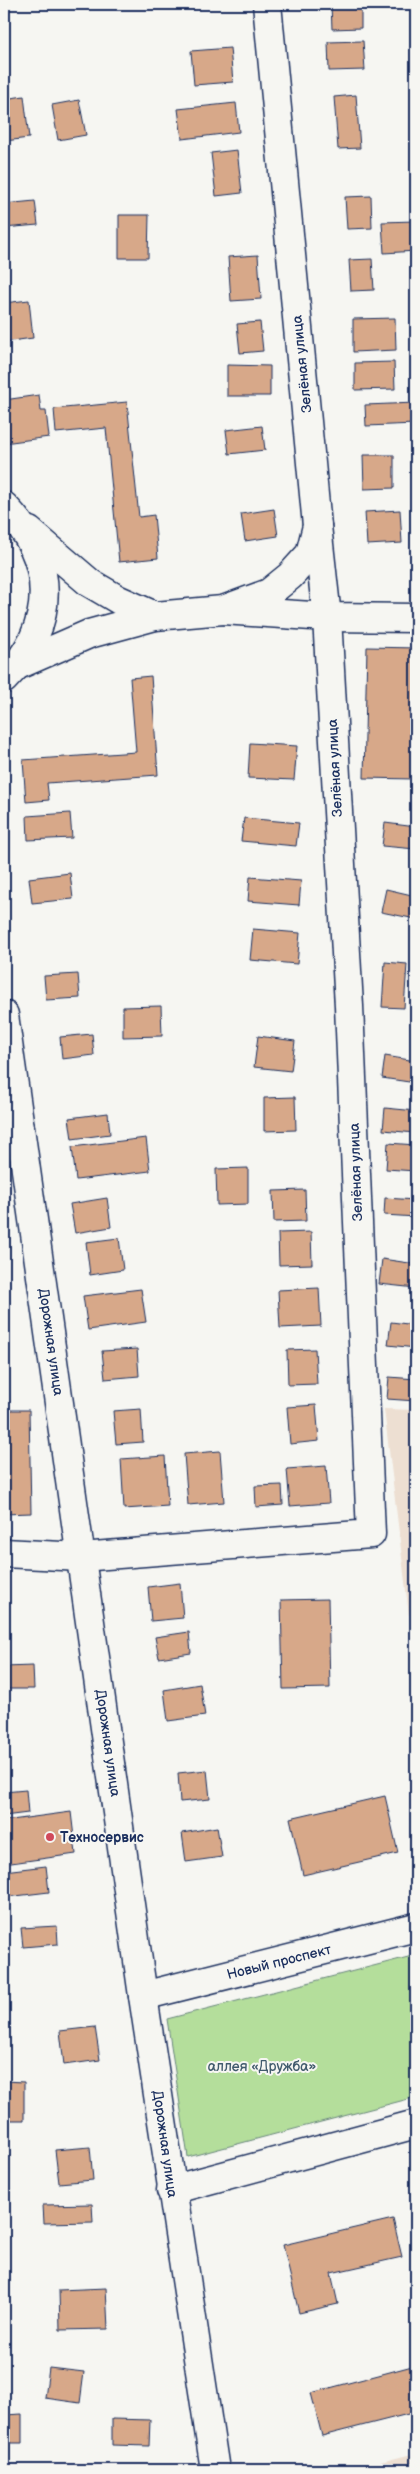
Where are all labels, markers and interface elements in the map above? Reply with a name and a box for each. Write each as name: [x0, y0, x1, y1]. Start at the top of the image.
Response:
street label: Зелёная улица: [288, 314, 316, 414]
street label: Зелёная улица: [324, 718, 346, 817]
street label: Зелёная улица: [346, 1122, 366, 1221]
street label: Дорожная улица: [35, 1287, 67, 1398]
street label: Дорожная улица: [92, 1688, 124, 1799]
place label: Техносервис: [60, 1829, 144, 1846]
marker: Техносервис: [44, 1831, 56, 1843]
street label: Новый проспект: [225, 1941, 333, 1983]
park label: аллея «Дружба»: [208, 2058, 317, 2075]
street label: Дорожная улица: [149, 2089, 181, 2200]

